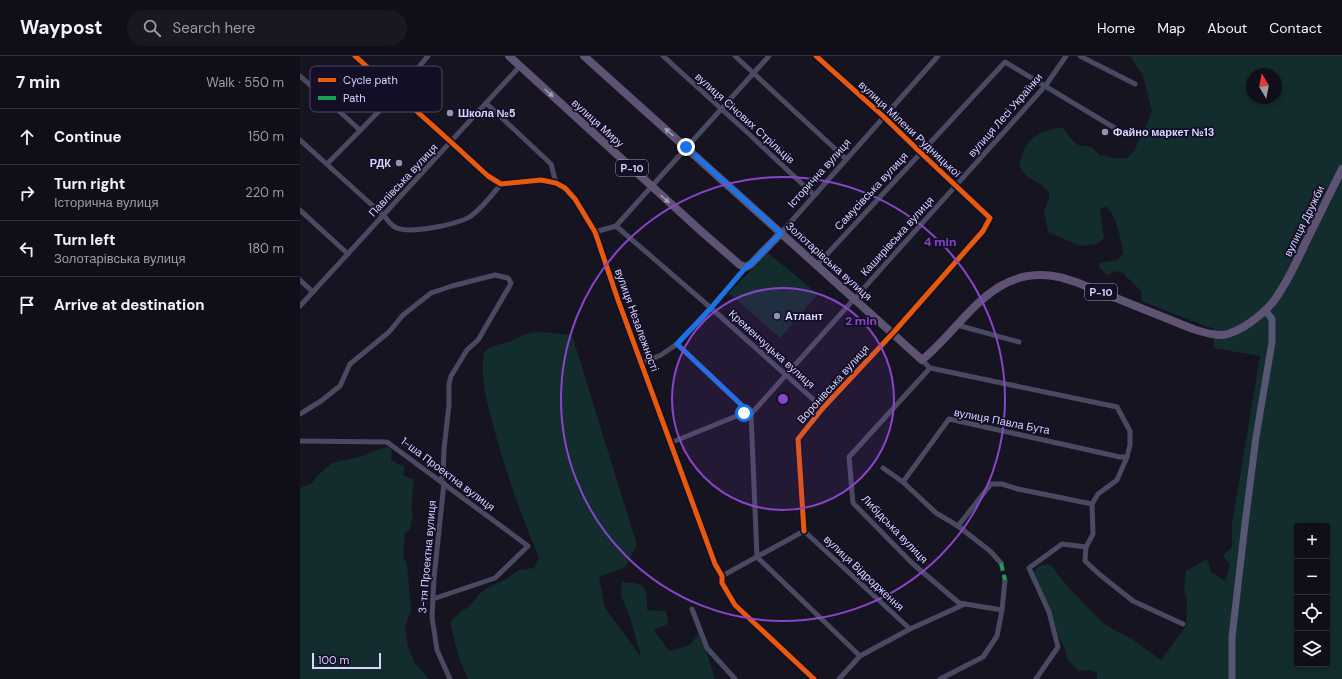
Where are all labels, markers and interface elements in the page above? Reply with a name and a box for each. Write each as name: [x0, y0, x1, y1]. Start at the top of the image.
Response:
search box: [127, 10, 407, 46]
text: Waypost: [20, 15, 103, 40]
icon: search: [141, 17, 163, 39]
text: Search here: [173, 18, 255, 38]
text: Home: [1097, 19, 1135, 37]
text: Map: [1157, 19, 1185, 37]
text: About: [1207, 19, 1247, 37]
text: Contact: [1269, 19, 1322, 37]
legend: [310, 66, 442, 112]
north arrow: [1246, 68, 1282, 104]
street label: вулиця Січових Стрільців: [692, 69, 798, 167]
street label: вулиця Лесі Українки: [965, 70, 1045, 160]
text: 7 min: [16, 71, 60, 93]
text: Cycle path: [343, 73, 398, 87]
text: Walk · 550 m: [206, 74, 284, 91]
street label: вулиця Мілени Рудницької: [856, 78, 964, 180]
one-way arrow: [543, 88, 554, 97]
text: Path: [343, 91, 366, 105]
street label: вулиця Миру: [569, 96, 627, 150]
place label: Школа №5: [458, 106, 516, 120]
marker: Школа №5: [445, 108, 455, 118]
place label: Файно маркет №13: [1113, 125, 1214, 139]
icon: ahead: [16, 126, 38, 148]
text: Continue: [54, 127, 122, 147]
one-way arrow: [664, 127, 674, 136]
marker: Файно маркет №13: [1100, 127, 1110, 137]
text: 150 m: [248, 128, 284, 145]
street label: Історична вулиця: [784, 135, 854, 211]
route end: [677, 138, 695, 156]
street label: Павлівська вулиця: [365, 140, 441, 220]
street label: Самусівська вулиця: [831, 149, 911, 233]
place label: РДК: [370, 156, 391, 170]
marker: РДК: [394, 158, 404, 168]
road number: Р-10: [616, 160, 648, 176]
text: Turn right: [54, 174, 125, 194]
icon: right: [16, 182, 38, 204]
street label: вулиця Дружби: [1281, 183, 1327, 259]
text: 220 m: [245, 184, 284, 201]
street label: Каширівська вулиця: [857, 193, 937, 279]
text: Історична вулиця: [54, 194, 158, 211]
one-way arrow: [661, 194, 670, 203]
street label: Золотарівська вулиця: [783, 219, 875, 303]
text: Turn left: [54, 230, 115, 250]
text: 4 min: [924, 234, 956, 250]
icon: left: [16, 238, 38, 260]
text: 180 m: [248, 240, 284, 257]
text: Золотарівська вулиця: [54, 250, 186, 267]
street label: вулиця Незалежності: [612, 267, 662, 373]
road number: Р-10: [1085, 284, 1117, 300]
icon: arrive: [16, 294, 38, 316]
text: Arrive at destination: [54, 295, 205, 315]
street label: Кременчуцька вулиця: [726, 307, 818, 392]
place label: Атлант: [785, 309, 824, 323]
marker: Атлант: [772, 311, 782, 321]
text: 2 min: [845, 313, 877, 329]
street label: Воронівська вулиця: [794, 342, 872, 426]
centre of rings: [776, 392, 790, 406]
route start: [735, 404, 753, 422]
street label: вулиця Павла Бута: [953, 405, 1052, 437]
street label: 1-ша Проектна вулиця: [398, 434, 498, 514]
street label: Либідська вулиця: [859, 492, 931, 566]
street label: 3-тя Проектна вулиця: [415, 500, 439, 614]
map controls: [1294, 523, 1330, 667]
button: +: [1294, 523, 1330, 559]
street label: вулиця Відродження: [821, 532, 907, 614]
button: −: [1294, 559, 1330, 595]
button: locate: [1294, 595, 1330, 631]
button: layers: [1294, 631, 1330, 667]
scale bar: [312, 651, 381, 670]
text: 100 m: [318, 653, 349, 667]

